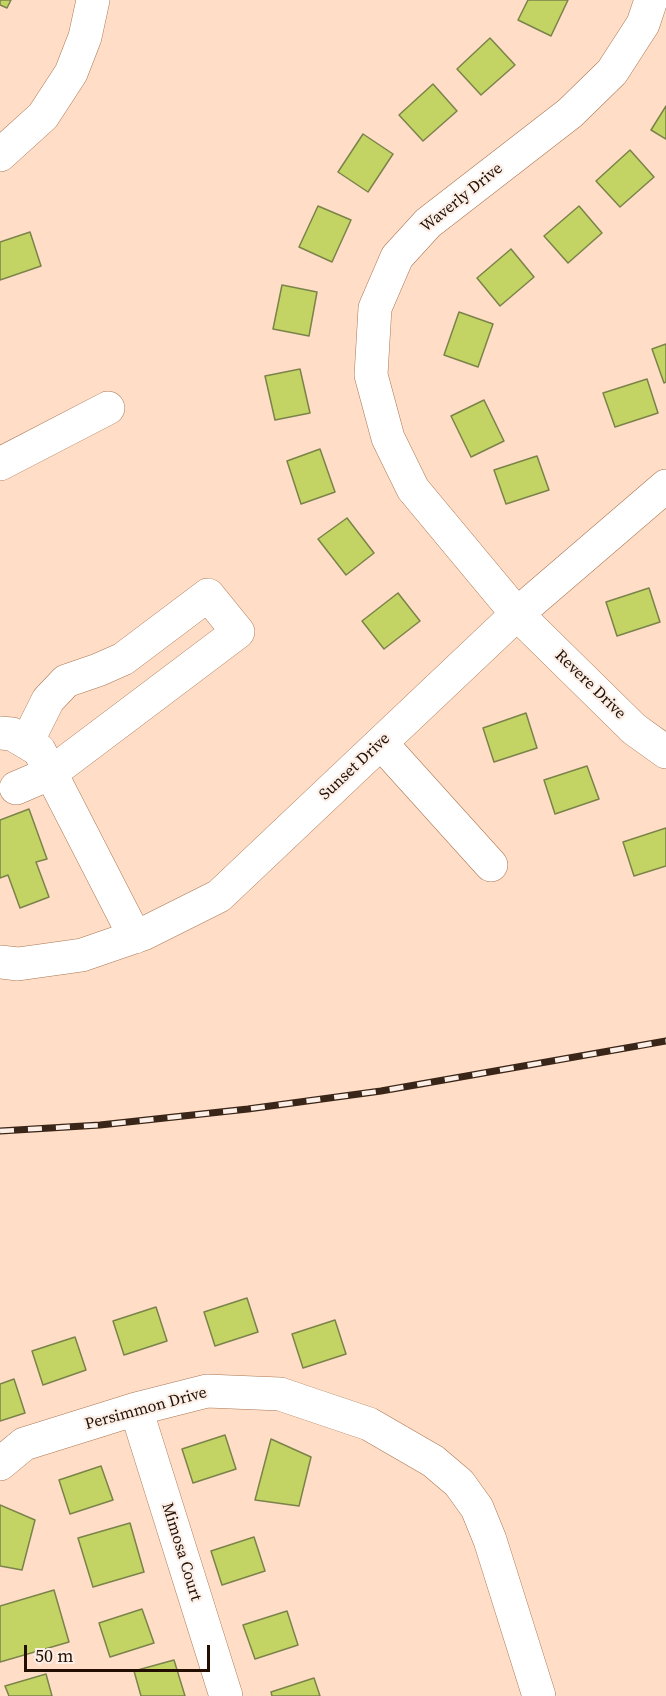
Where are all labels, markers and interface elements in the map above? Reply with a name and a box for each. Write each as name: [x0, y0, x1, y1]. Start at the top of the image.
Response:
street label: Waverly Drive: [417, 159, 507, 237]
street label: Revere Drive: [551, 646, 629, 724]
street label: Sunset Drive: [316, 729, 394, 805]
street label: Persimmon Drive: [83, 1384, 209, 1434]
street label: Mimosa Court: [157, 1501, 205, 1603]
scale bar: [27, 1633, 213, 1671]
text: 50 m: [35, 1643, 73, 1668]

